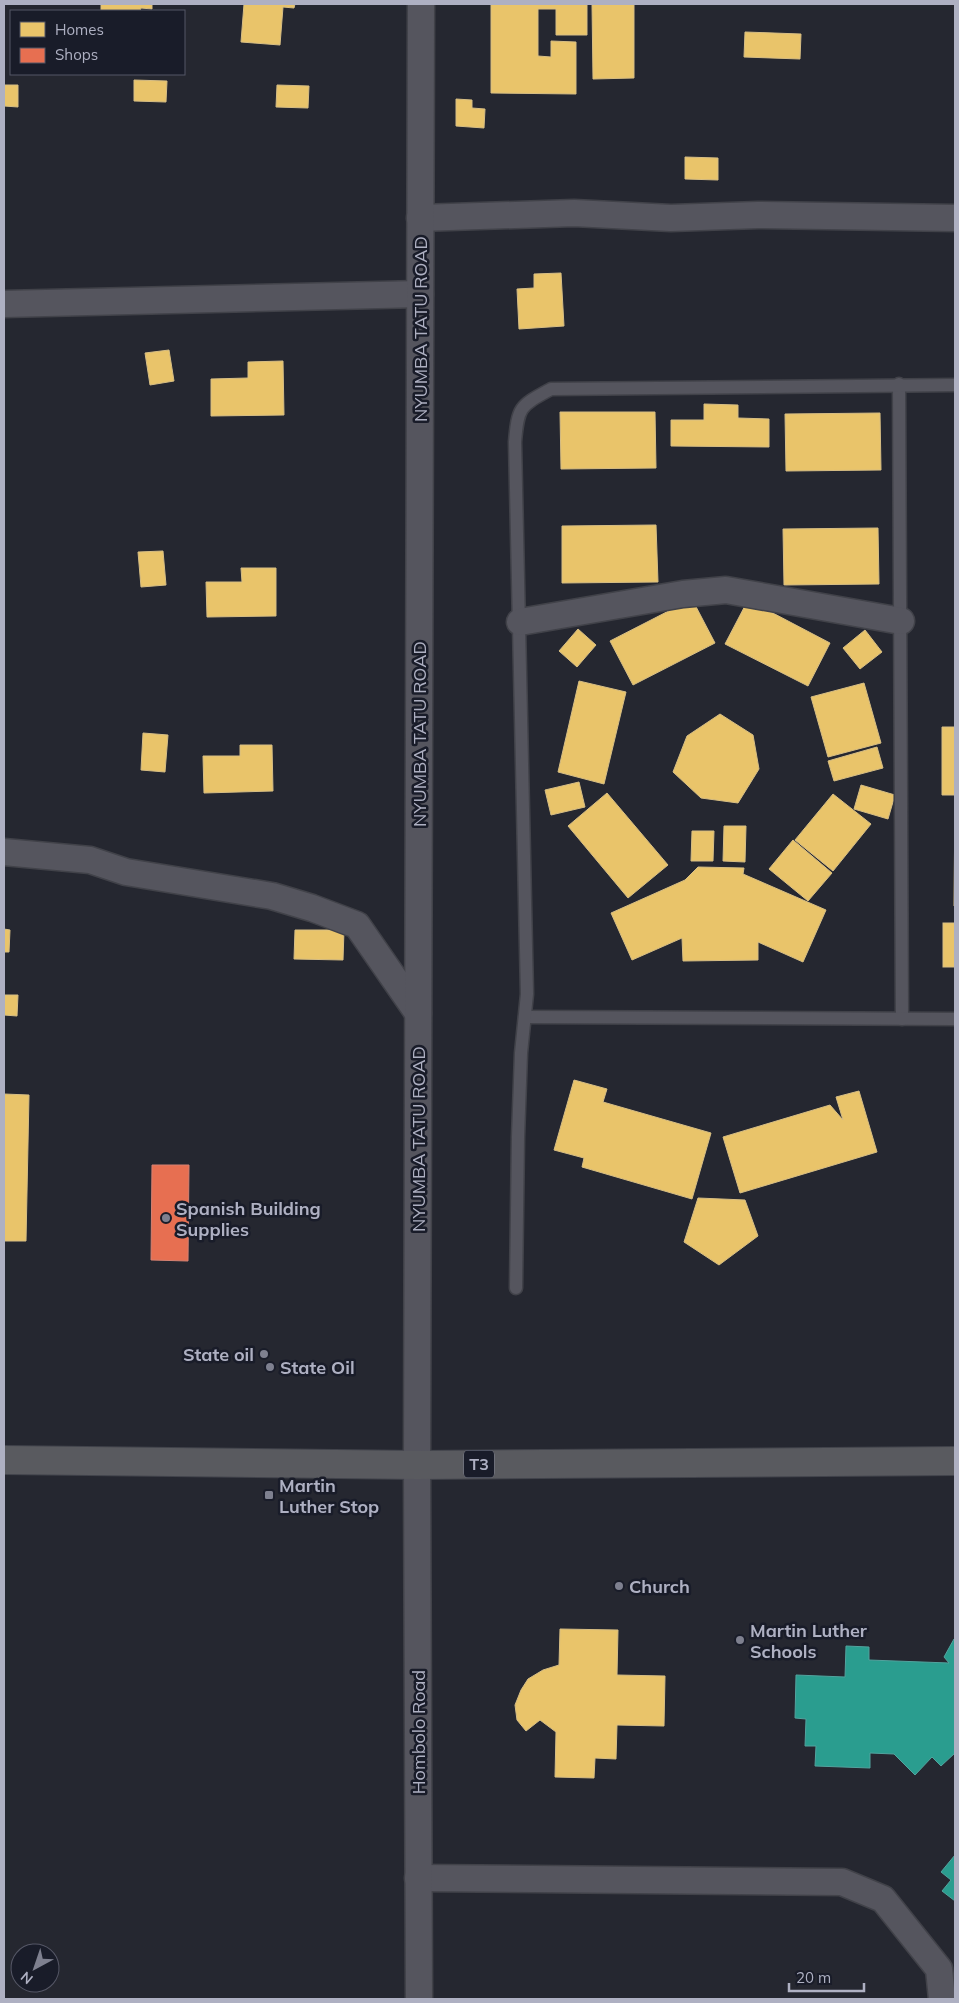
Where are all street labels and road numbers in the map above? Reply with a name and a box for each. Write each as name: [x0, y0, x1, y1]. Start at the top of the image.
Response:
street label: NYUMBA TATU ROAD: [409, 236, 432, 422]
street label: NYUMBA TATU ROAD: [408, 641, 431, 827]
street label: NYUMBA TATU ROAD: [407, 1046, 430, 1232]
road number: T3: [464, 1450, 494, 1478]
street label: Hombolo Road: [407, 1670, 430, 1794]

